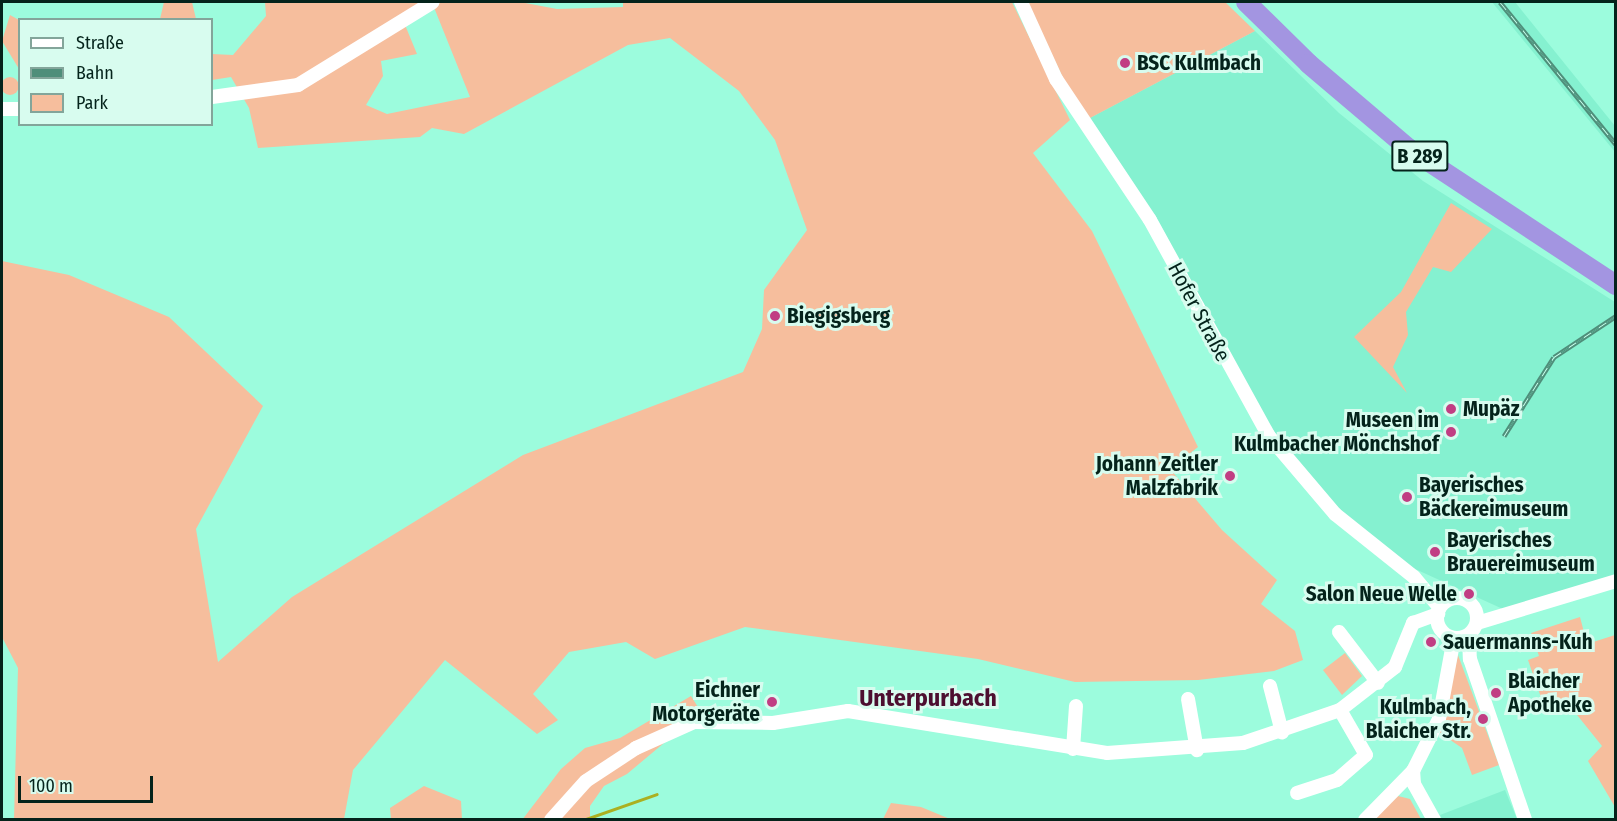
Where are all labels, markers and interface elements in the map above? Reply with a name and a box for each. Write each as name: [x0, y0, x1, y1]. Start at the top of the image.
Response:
legend: [18, 18, 213, 126]
text: Straße: [76, 32, 124, 54]
place label: BSC Kulmbach: [1137, 50, 1261, 76]
marker: BSC Kulmbach: [1118, 56, 1132, 70]
text: Bahn: [76, 62, 114, 84]
text: Park: [76, 92, 108, 114]
road number: B 289: [1390, 139, 1450, 173]
street label: Hofer Straße: [1162, 258, 1236, 366]
place label: Biegigsberg: [787, 303, 890, 329]
marker: Biegigsberg: [768, 309, 782, 323]
place label: Mupäz: [1463, 396, 1519, 422]
marker: Mupäz: [1444, 402, 1458, 416]
place label: Museen im Kulmbacher Mönchshof: [1234, 407, 1439, 457]
marker: Museen im Kulmbacher Mönchshof: [1444, 425, 1458, 439]
place label: Johann Zeitler Malzfabrik: [1096, 451, 1218, 501]
marker: Johann Zeitler Malzfabrik: [1223, 469, 1237, 483]
place label: Bayerisches Bäckereimuseum: [1419, 472, 1568, 522]
marker: Bayerisches Bäckereimuseum: [1400, 490, 1414, 504]
place label: Bayerisches Brauereimuseum: [1447, 527, 1595, 577]
marker: Bayerisches Brauereimuseum: [1428, 545, 1442, 559]
place label: Salon Neue Welle: [1306, 581, 1457, 607]
marker: Salon Neue Welle: [1462, 587, 1476, 601]
place label: Sauermanns-Kuh: [1443, 629, 1593, 655]
marker: Sauermanns-Kuh: [1424, 635, 1438, 649]
place label: Blaicher Apotheke: [1508, 668, 1592, 718]
place label: Eichner Motorgeräte: [652, 677, 760, 727]
district label: Unterpurbach: [859, 685, 997, 713]
marker: Blaicher Apotheke: [1489, 686, 1503, 700]
place label: Kulmbach, Blaicher Str.: [1366, 694, 1471, 744]
marker: Eichner Motorgeräte: [765, 695, 779, 709]
marker: Kulmbach, Blaicher Str.: [1476, 712, 1490, 726]
scale bar: [21, 764, 156, 802]
text: 100 m: [29, 775, 73, 797]

